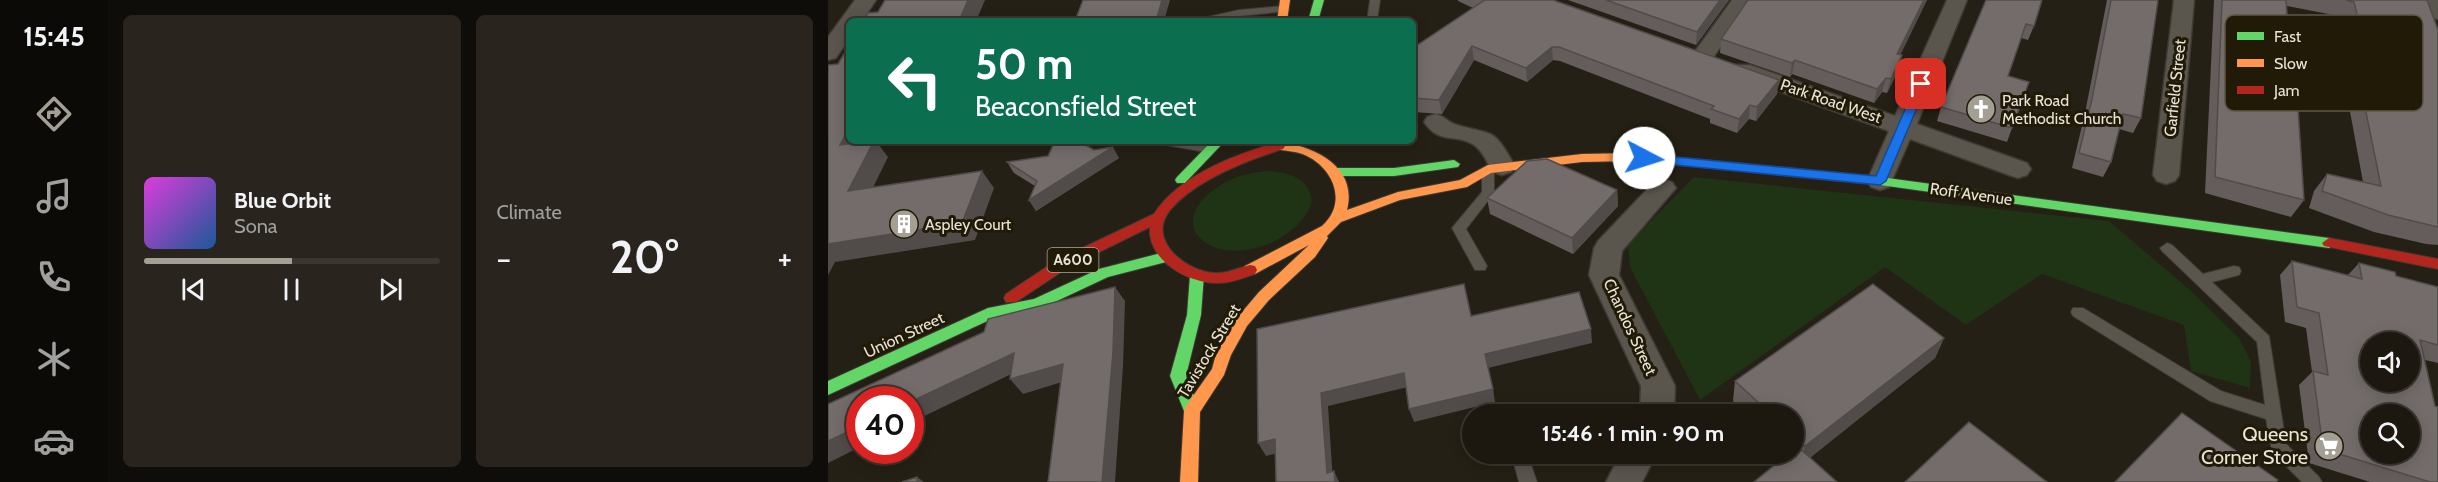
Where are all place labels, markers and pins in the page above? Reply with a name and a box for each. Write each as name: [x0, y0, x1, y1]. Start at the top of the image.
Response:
pin: [1895, 58, 1946, 109]
place label: Park Road Methodist Church: [2002, 91, 2121, 128]
church icon: Park Road Methodist Church: [1965, 93, 1997, 125]
building icon: Aspley Court: [888, 208, 920, 240]
place label: Aspley Court: [925, 215, 1012, 234]
place label: Queens Corner Store: [2201, 422, 2308, 469]
supermarket icon: Queens Corner Store: [2313, 430, 2345, 462]

